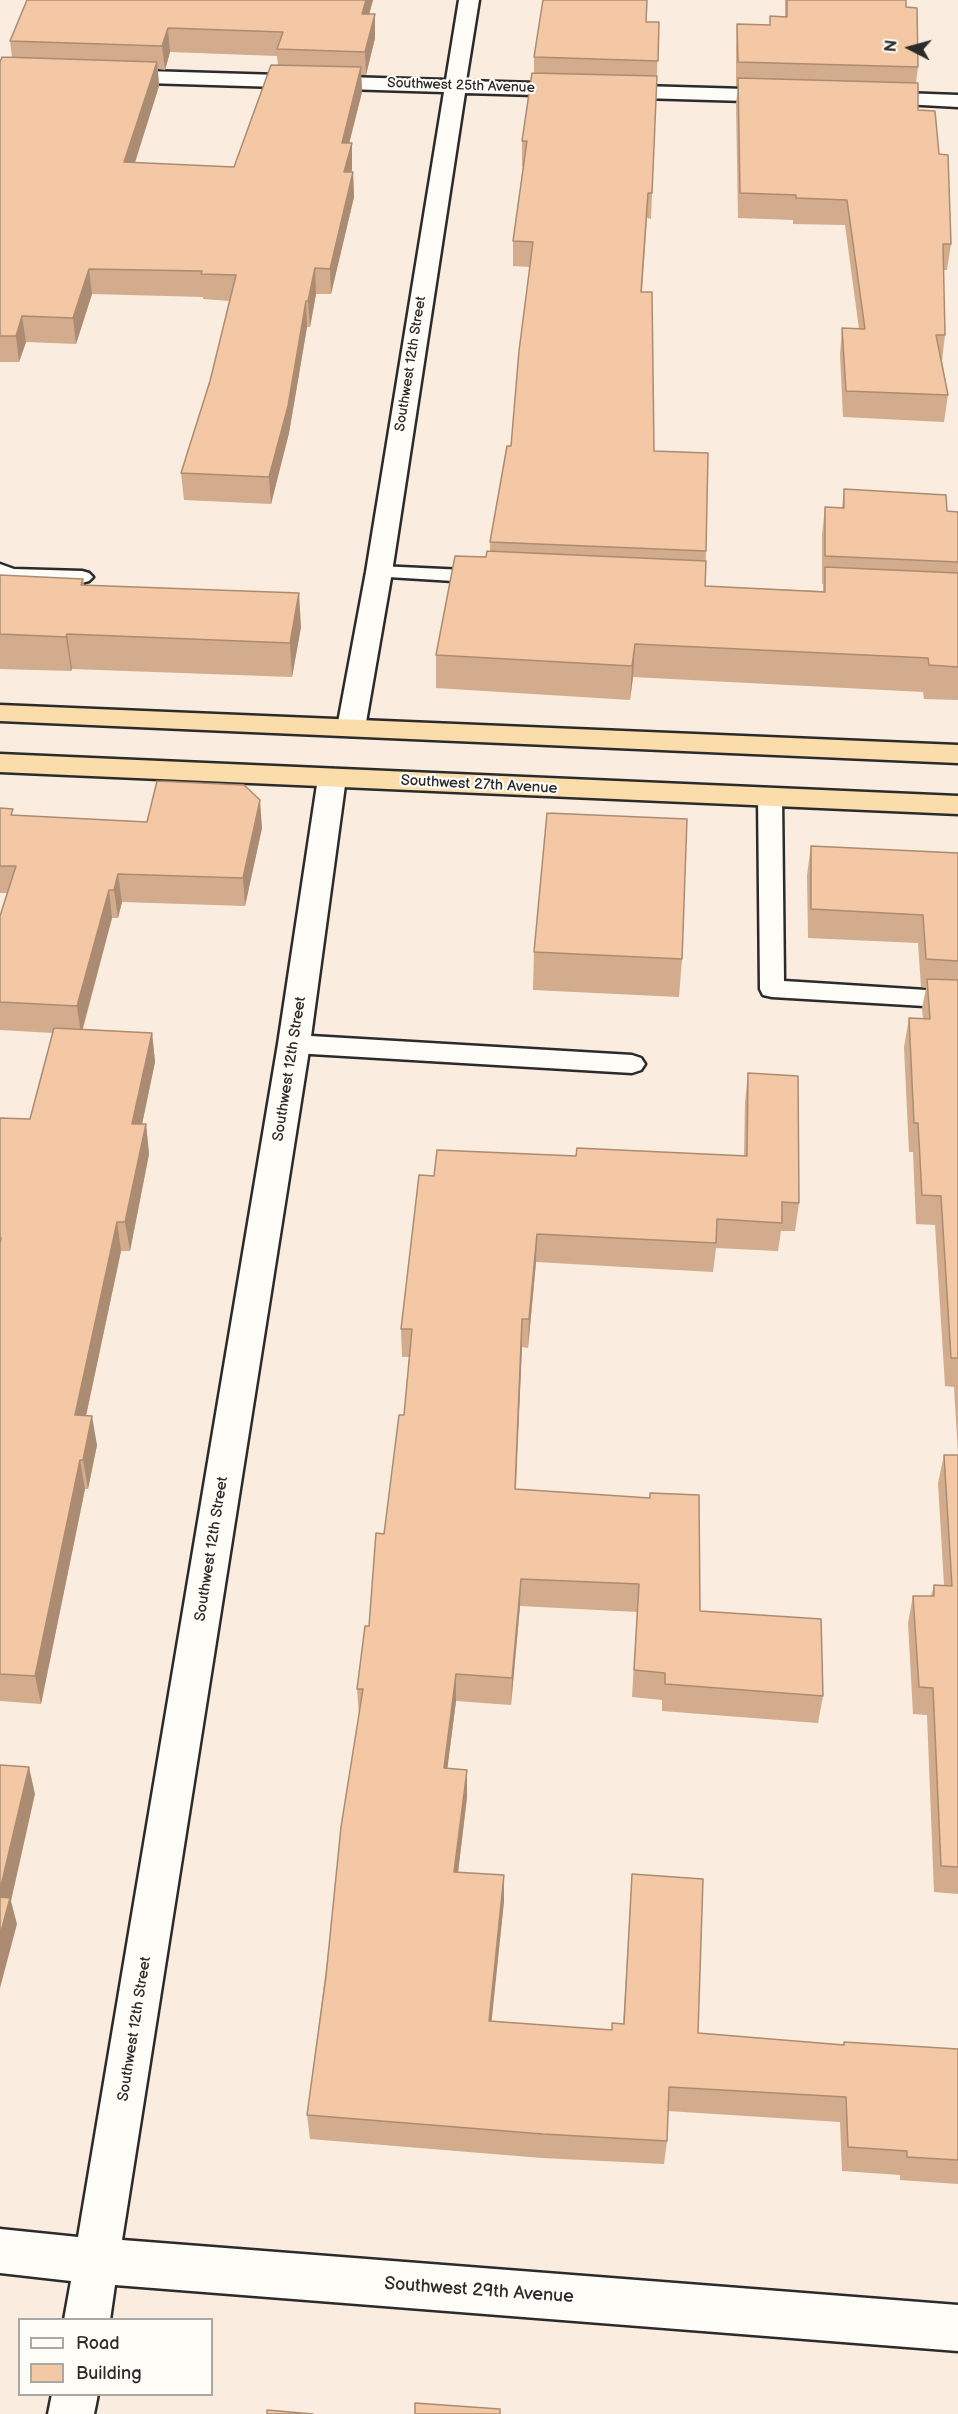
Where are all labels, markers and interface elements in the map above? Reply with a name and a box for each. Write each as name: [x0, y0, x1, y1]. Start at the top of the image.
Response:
north arrow: [880, 18, 940, 78]
text: N: [882, 39, 902, 53]
street label: Southwest 25th Avenue: [387, 75, 535, 97]
street label: Southwest 12th Street: [392, 295, 430, 433]
street label: Southwest 27th Avenue: [400, 772, 558, 798]
street label: Southwest 12th Street: [270, 995, 310, 1143]
street label: Southwest 12th Street: [192, 1475, 232, 1623]
street label: Southwest 12th Street: [115, 1955, 155, 2103]
street label: Southwest 29th Avenue: [383, 2274, 575, 2308]
legend: [18, 2318, 213, 2396]
text: Road: [76, 2333, 120, 2354]
text: Building: [76, 2363, 142, 2384]

